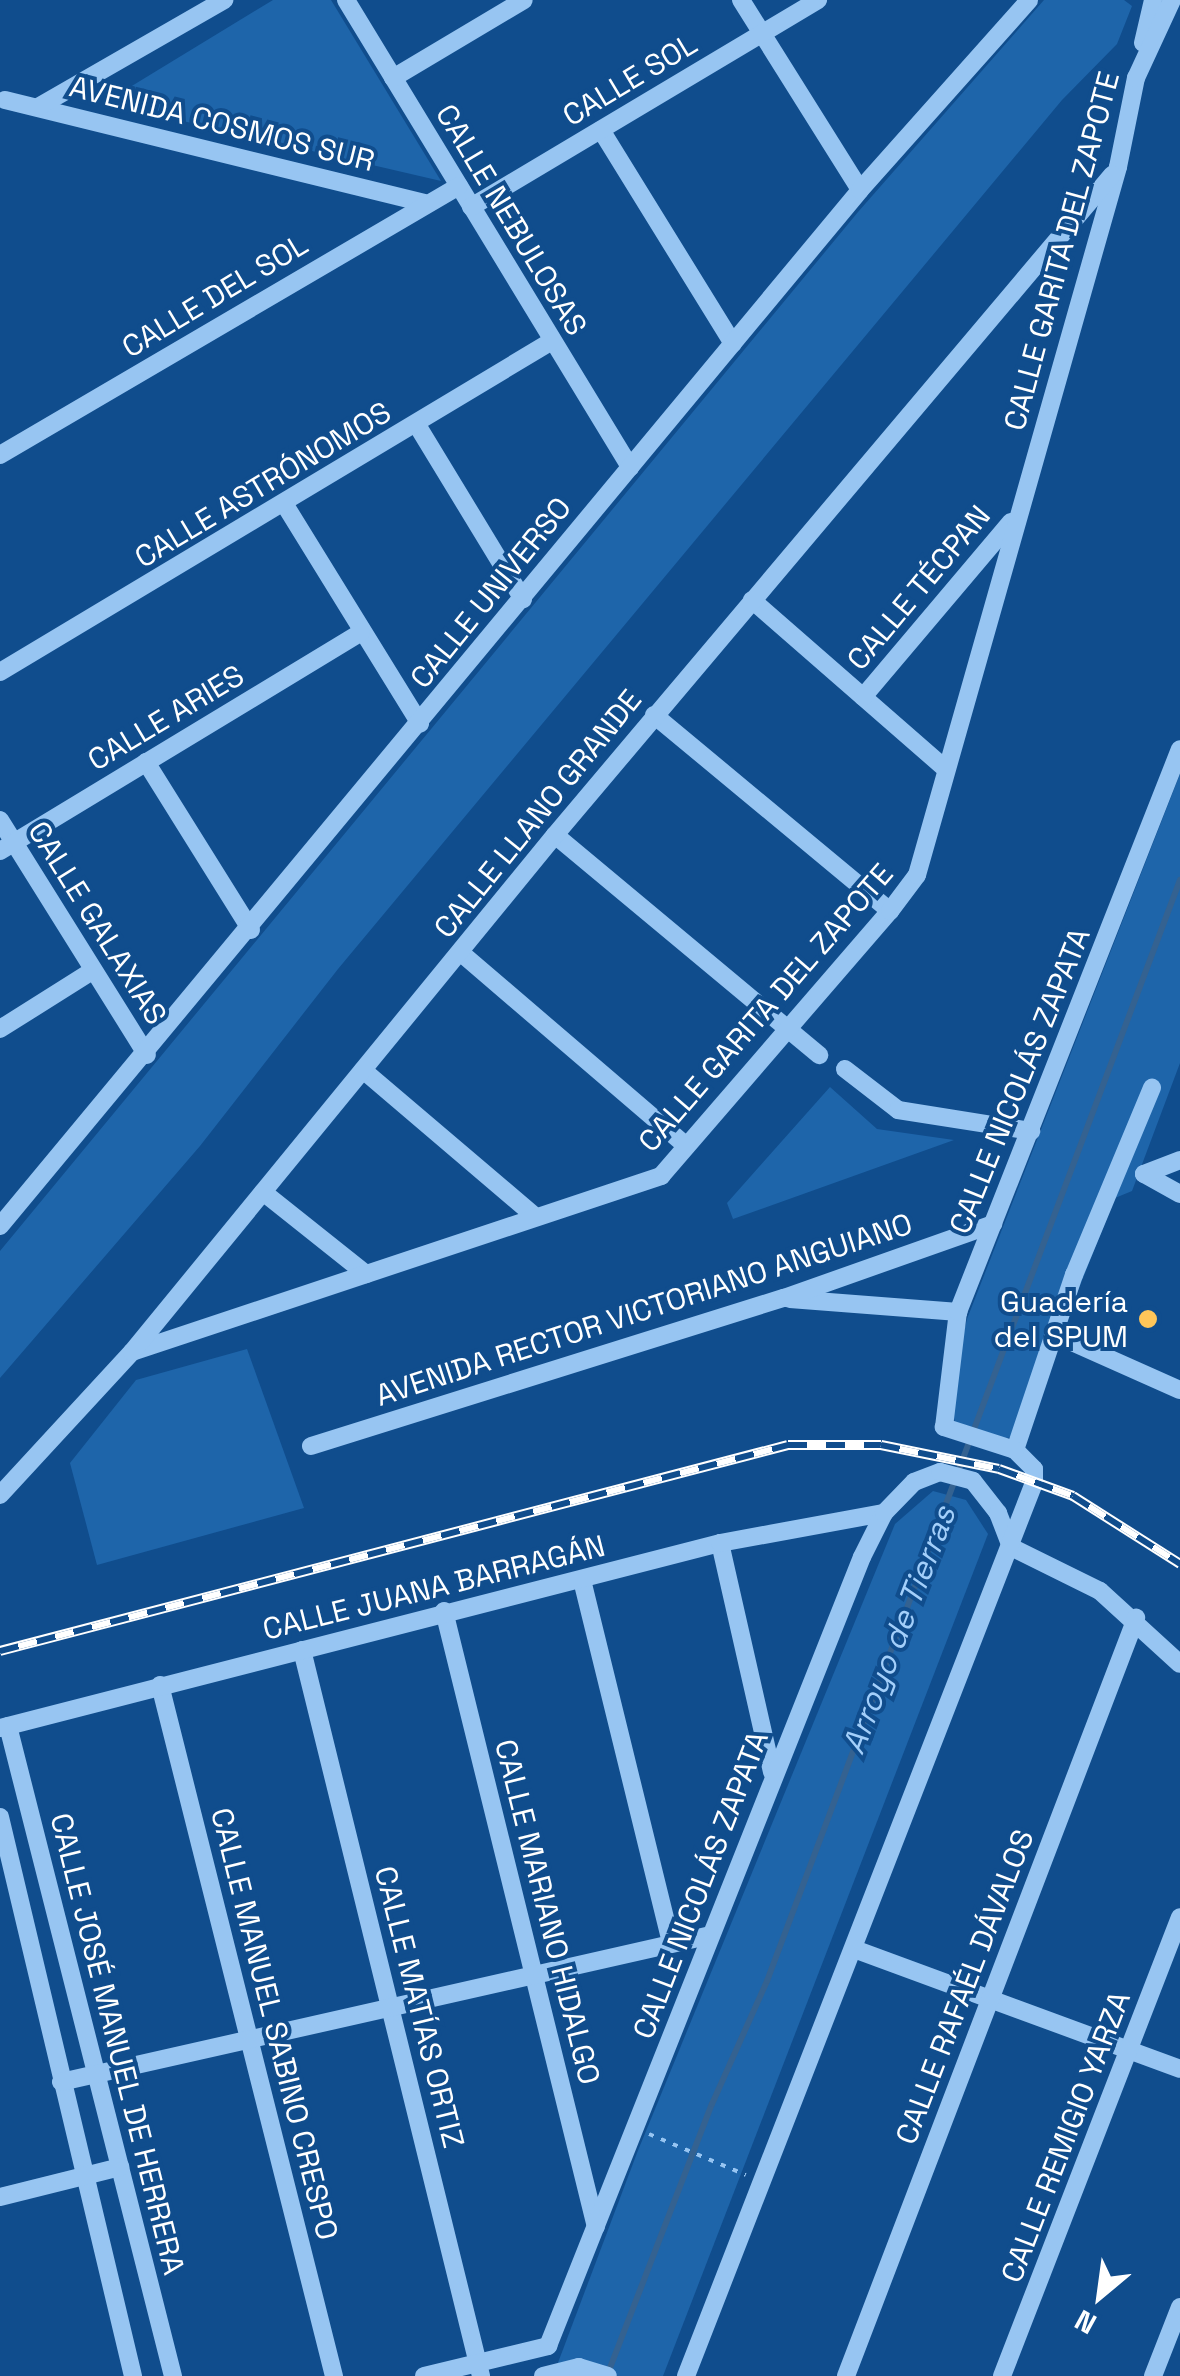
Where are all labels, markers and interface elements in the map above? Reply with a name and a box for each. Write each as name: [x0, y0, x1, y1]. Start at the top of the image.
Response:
street label: CALLE SOL: [556, 26, 704, 134]
street label: CALLE GARITA DEL ZAPOTE: [997, 67, 1127, 435]
street label: AVENIDA COSMOS SUR: [66, 69, 378, 179]
street label: CALLE NEBULOSAS: [428, 98, 594, 342]
street label: CALLE DEL SOL: [115, 226, 315, 366]
street label: CALLE ASTRÓNOMOS: [128, 394, 398, 576]
street label: CALLE UNIVERSO: [403, 490, 579, 696]
street label: CALLE TÉCPAN: [840, 498, 998, 678]
street label: CALLE ARIES: [81, 657, 251, 779]
street label: CALLE LLANO GRANDE: [427, 683, 649, 945]
street label: CALLE GALAXIAS: [20, 815, 174, 1031]
street label: CALLE GARITA DEL ZAPOTE: [631, 856, 901, 1160]
street label: CALLE NICOLÁS ZAPATA: [942, 923, 1098, 1239]
street label: AVENIDA RECTOR VICTORIANO ANGUIANO: [371, 1206, 917, 1414]
place label: Guadería del SPUM: [994, 1284, 1128, 1354]
marker: Guadería del SPUM: [1137, 1308, 1159, 1330]
water label: Arroyo de Tierras: [834, 1500, 964, 1760]
street label: CALLE JUANA BARRAGÁN: [259, 1528, 609, 1648]
street label: CALLE NICOLÁS ZAPATA: [626, 1726, 776, 2044]
street label: CALLE MARIANO HIDALGO: [487, 1736, 607, 2088]
street label: CALLE MANUEL SABINO CRESPO: [203, 1804, 345, 2244]
street label: CALLE JOSÉ MANUEL DE HERRERA: [42, 1809, 192, 2279]
street label: CALLE RAFAÉL DÁVALOS: [888, 1824, 1042, 2150]
street label: CALLE MATÍAS ORTIZ: [367, 1863, 471, 2151]
street label: CALLE REMIGIO YARZA: [994, 1986, 1138, 2288]
north arrow: [1050, 2246, 1150, 2346]
text: N: [1069, 2302, 1102, 2343]

